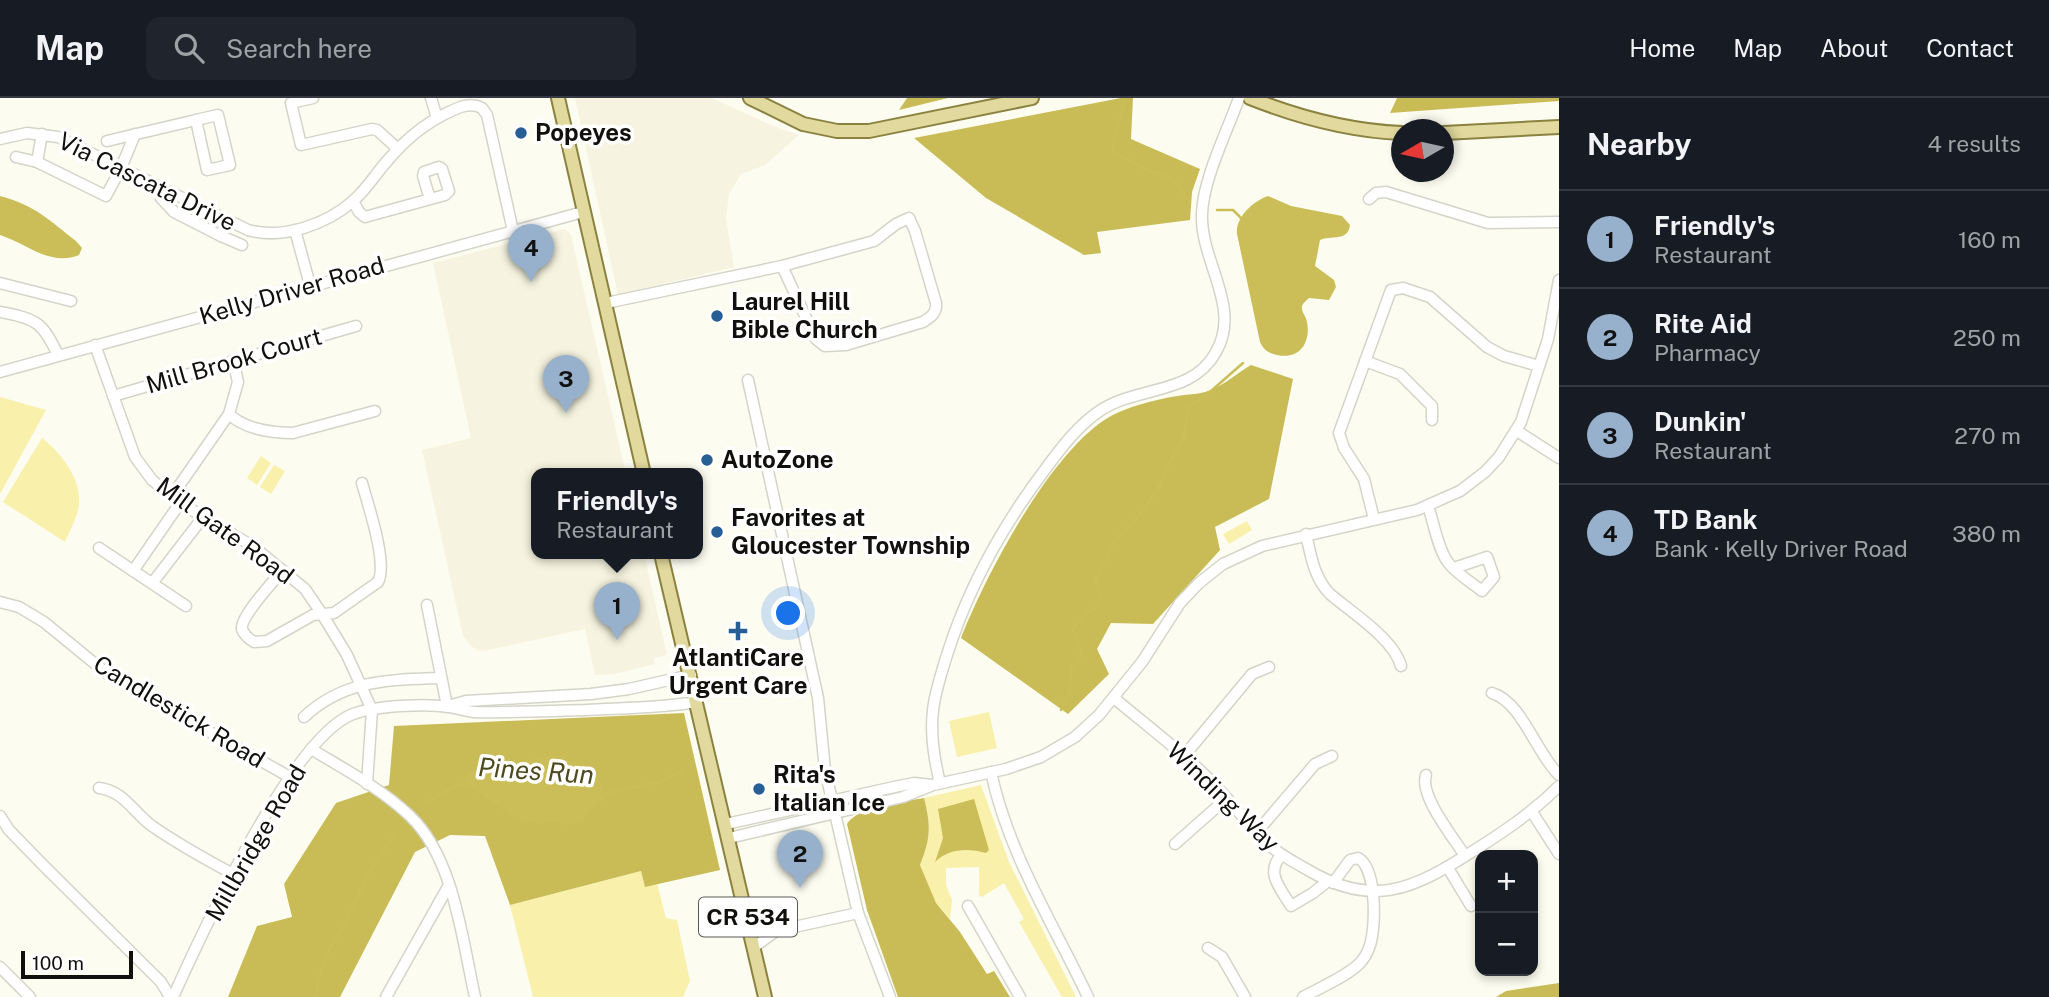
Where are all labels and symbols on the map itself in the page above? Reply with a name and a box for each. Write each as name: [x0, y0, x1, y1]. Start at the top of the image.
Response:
place label: Popeyes: [535, 118, 632, 146]
north arrow: [1391, 119, 1454, 182]
marker: Popeyes: [513, 125, 529, 141]
street label: Via Cascata Drive: [54, 126, 241, 236]
pin: 4: [508, 224, 554, 282]
street label: Kelly Driver Road: [196, 250, 387, 330]
place label: Laurel Hill Bible Church: [731, 287, 878, 343]
marker: Laurel Hill Bible Church: [709, 308, 725, 324]
street label: Mill Brook Court: [143, 322, 325, 399]
pin: 3: [543, 355, 589, 413]
place label: AutoZone: [721, 445, 834, 473]
marker: AutoZone: [699, 452, 715, 468]
street label: Mill Gate Road: [151, 471, 300, 589]
place label: Favorites at Gloucester Township: [731, 503, 970, 559]
marker: Favorites at Gloucester Township: [709, 524, 725, 540]
pin: 1: [594, 582, 640, 640]
your location: [771, 596, 805, 630]
marker: AtlantiCare Urgent Care: [728, 621, 748, 641]
place label: AtlantiCare Urgent Care: [668, 643, 808, 699]
street label: Candlestick Road: [89, 649, 270, 773]
street label: Winding Way: [1162, 736, 1286, 857]
water label: Pines Run: [477, 751, 595, 790]
street label: Millbridge Road: [199, 759, 311, 926]
place label: Rita's Italian Ice: [773, 760, 885, 816]
marker: Rita's Italian Ice: [751, 781, 767, 797]
pin: 2: [777, 830, 823, 888]
road number: CR 534: [699, 898, 797, 936]
scale bar: [21, 948, 133, 980]

